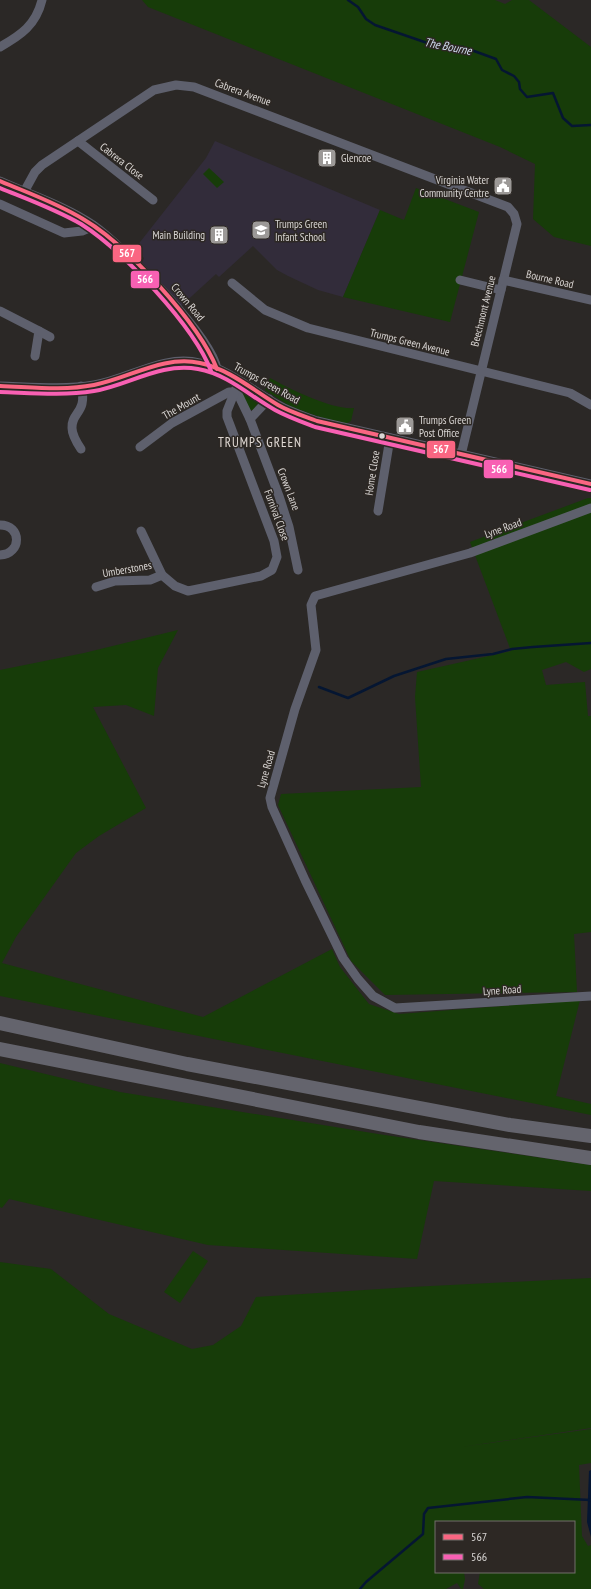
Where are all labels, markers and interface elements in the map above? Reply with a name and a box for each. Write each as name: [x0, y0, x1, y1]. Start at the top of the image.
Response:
water label: The Bourne: [423, 34, 474, 58]
street label: Cabrera Avenue: [213, 75, 273, 109]
street label: Cabrera Close: [97, 139, 147, 183]
building icon: Glencoe: [316, 147, 338, 169]
place label: Glencoe: [341, 151, 372, 165]
place label: Virginia Water Community Centre: [419, 173, 489, 200]
public building icon: Virginia Water Community Centre: [492, 175, 514, 197]
place label: Trumps Green Infant School: [275, 217, 327, 244]
school or university icon: Trumps Green Infant School: [250, 219, 272, 241]
building icon: Main Building: [208, 224, 230, 246]
place label: Main Building: [152, 228, 205, 242]
line badge: 567: [112, 244, 142, 263]
text: 567: [119, 246, 135, 260]
street label: Bourne Road: [525, 267, 575, 291]
line badge: 566: [130, 270, 160, 289]
text: 566: [137, 272, 153, 286]
street label: Beechmont Avenue: [467, 274, 499, 348]
street label: Crown Road: [168, 280, 208, 324]
street label: Trumps Green Avenue: [369, 325, 452, 359]
street label: Trumps Green Road: [232, 359, 303, 407]
street label: The Mount: [160, 390, 202, 422]
place label: Trumps Green Post Office: [419, 413, 471, 440]
public building icon: Trumps Green Post Office: [394, 415, 416, 437]
unlabelled marker: [377, 431, 387, 441]
district label: TRUMPS GREEN: [218, 434, 302, 451]
line badge: 567: [426, 440, 456, 459]
text: 567: [433, 442, 449, 456]
street label: Home Close: [362, 449, 383, 496]
line badge: 566: [483, 459, 514, 479]
text: 566: [491, 462, 507, 476]
street label: Crown Lane: [275, 466, 304, 513]
street label: Furnival Close: [261, 487, 293, 543]
street label: Lyne Road: [483, 515, 524, 541]
street label: Umberstones: [101, 558, 153, 580]
street label: Lyne Road: [254, 748, 278, 789]
street label: Lyne Road: [482, 982, 522, 998]
legend: [435, 1521, 575, 1573]
text: 567: [471, 1529, 487, 1544]
text: 566: [471, 1549, 487, 1564]

